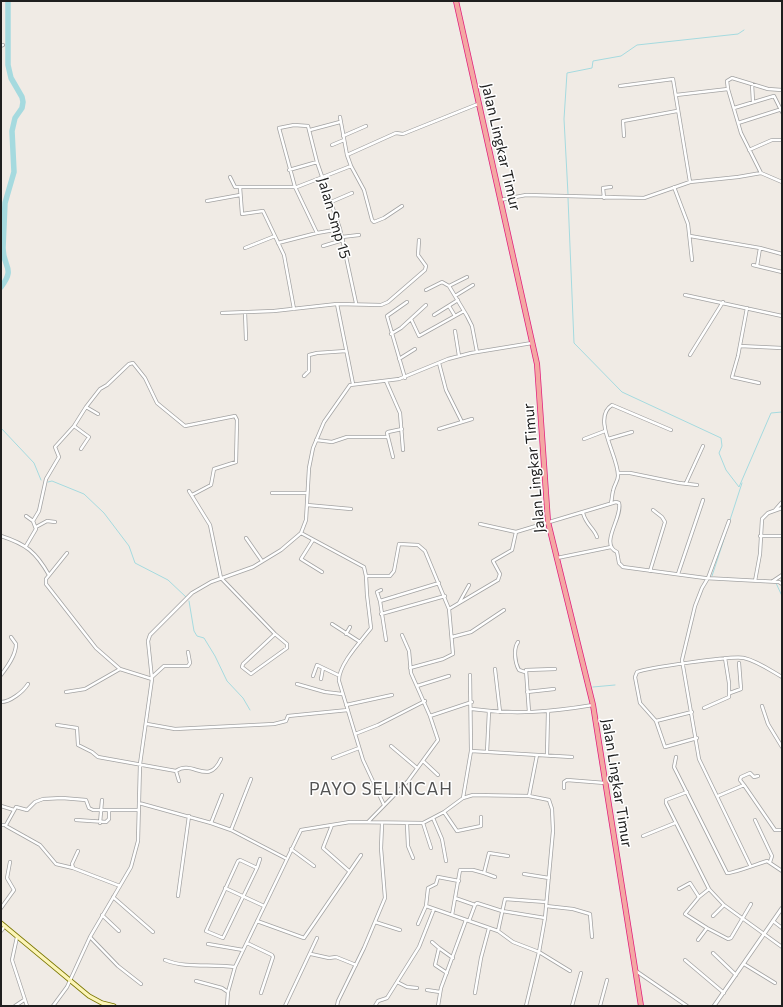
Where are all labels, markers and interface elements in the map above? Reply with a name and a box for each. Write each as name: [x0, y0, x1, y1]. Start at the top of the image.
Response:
street label: Jalan Lingkar Timur: [478, 82, 524, 212]
street label: Jalan Smp 15: [314, 175, 354, 261]
street label: Jalan Lingkar Timur: [519, 402, 549, 534]
street label: Jalan Lingkar Timur: [598, 717, 636, 849]
district label: PAYO SELINCAH: [309, 779, 453, 799]

